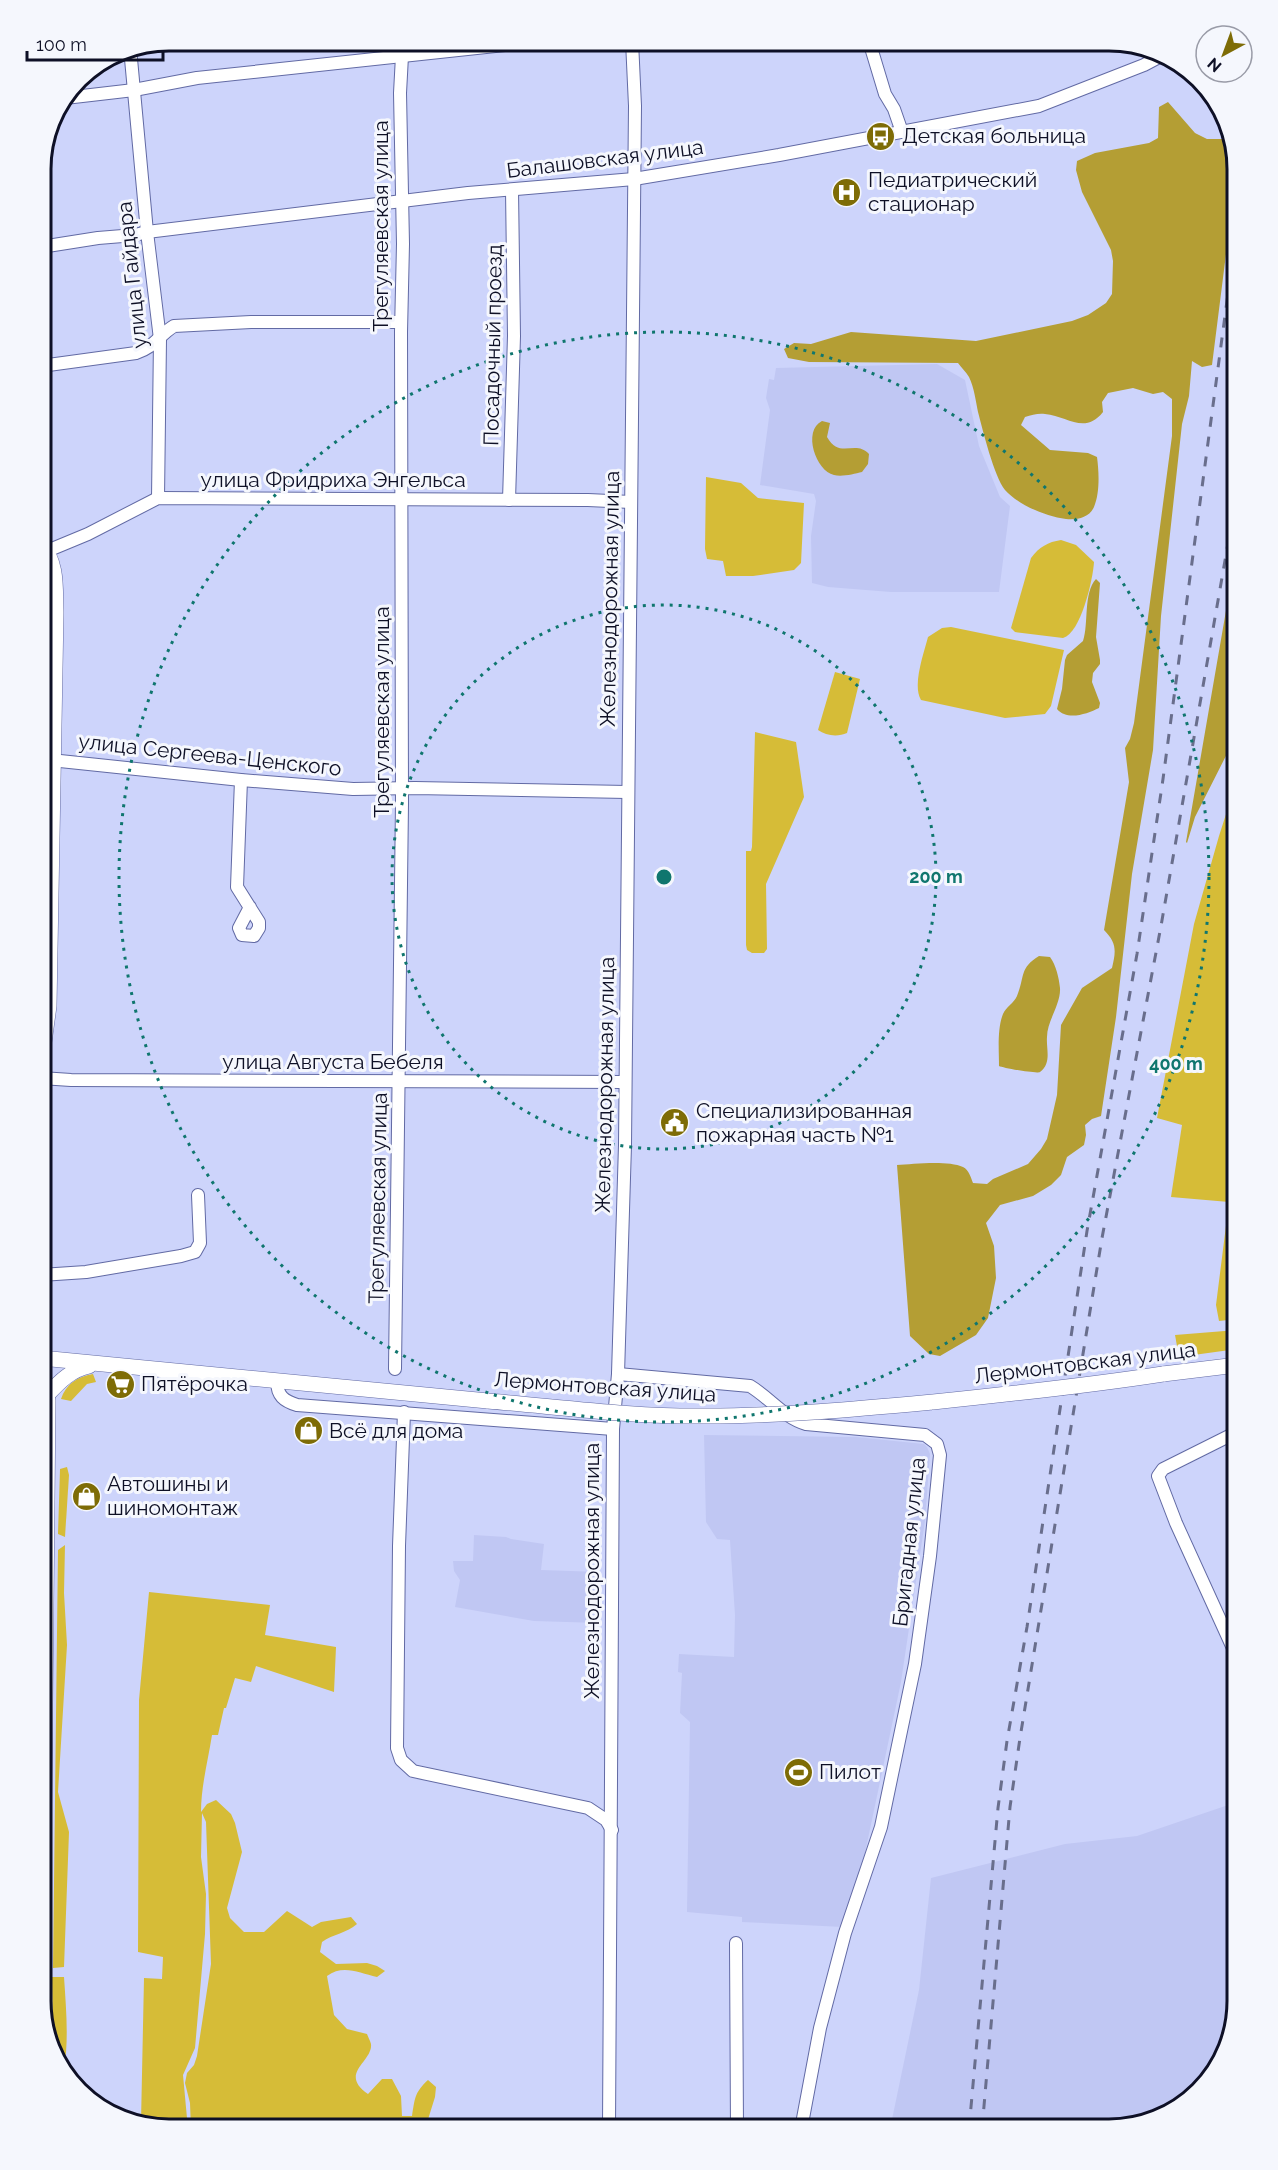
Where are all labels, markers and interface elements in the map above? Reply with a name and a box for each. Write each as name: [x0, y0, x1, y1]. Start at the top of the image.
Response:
scale bar: [27, 24, 164, 62]
north arrow: [1194, 24, 1254, 84]
text: 100 m: [36, 34, 87, 55]
text: N: [1204, 54, 1225, 76]
street label: Трегуляевская улица: [368, 120, 393, 332]
bus stop icon: Детская больница: [865, 120, 897, 152]
place label: Детская больница: [902, 123, 1086, 148]
street label: Балашовская улица: [505, 134, 705, 183]
place label: Педиатрический стационар: [868, 167, 1037, 216]
hospital icon: Педиатрический стационар: [831, 176, 863, 208]
street label: улица Гайдара: [111, 200, 152, 350]
street label: Посадочный проезд: [478, 244, 507, 446]
street label: улица Фридриха Энгельса: [200, 467, 466, 492]
street label: Железнодорожная улица: [595, 471, 624, 727]
street label: Трегуляевская улица: [369, 606, 394, 818]
street label: улица Сергеева-Ценского: [77, 728, 343, 781]
text: 200 m: [909, 866, 963, 887]
centre of rings: [654, 867, 674, 887]
street label: Железнодорожная улица: [590, 957, 619, 1213]
street label: улица Августа Бебеля: [222, 1049, 444, 1074]
text: 400 m: [1149, 1053, 1203, 1074]
street label: Трегуляевская улица: [363, 1092, 392, 1304]
place label: Специализированная пожарная часть №1: [696, 1098, 912, 1147]
public building icon: Специализированная пожарная часть №1: [659, 1107, 691, 1139]
street label: Лермонтовская улица: [973, 1337, 1197, 1388]
street label: Лермонтовская улица: [493, 1366, 717, 1407]
supermarket icon: Пятёрочка: [104, 1368, 136, 1400]
place label: Пятёрочка: [141, 1371, 248, 1396]
shop icon: Всё для дома: [292, 1415, 324, 1447]
place label: Всё для дома: [329, 1418, 463, 1443]
street label: Железнодорожная улица: [579, 1443, 604, 1699]
street label: Бригадная улица: [887, 1456, 930, 1628]
place label: Автошины и шиномонтаж: [107, 1471, 238, 1520]
shop icon: Автошины и шиномонтаж: [70, 1480, 102, 1512]
sports icon: Пилот: [782, 1756, 814, 1788]
place label: Пилот: [819, 1759, 881, 1784]

